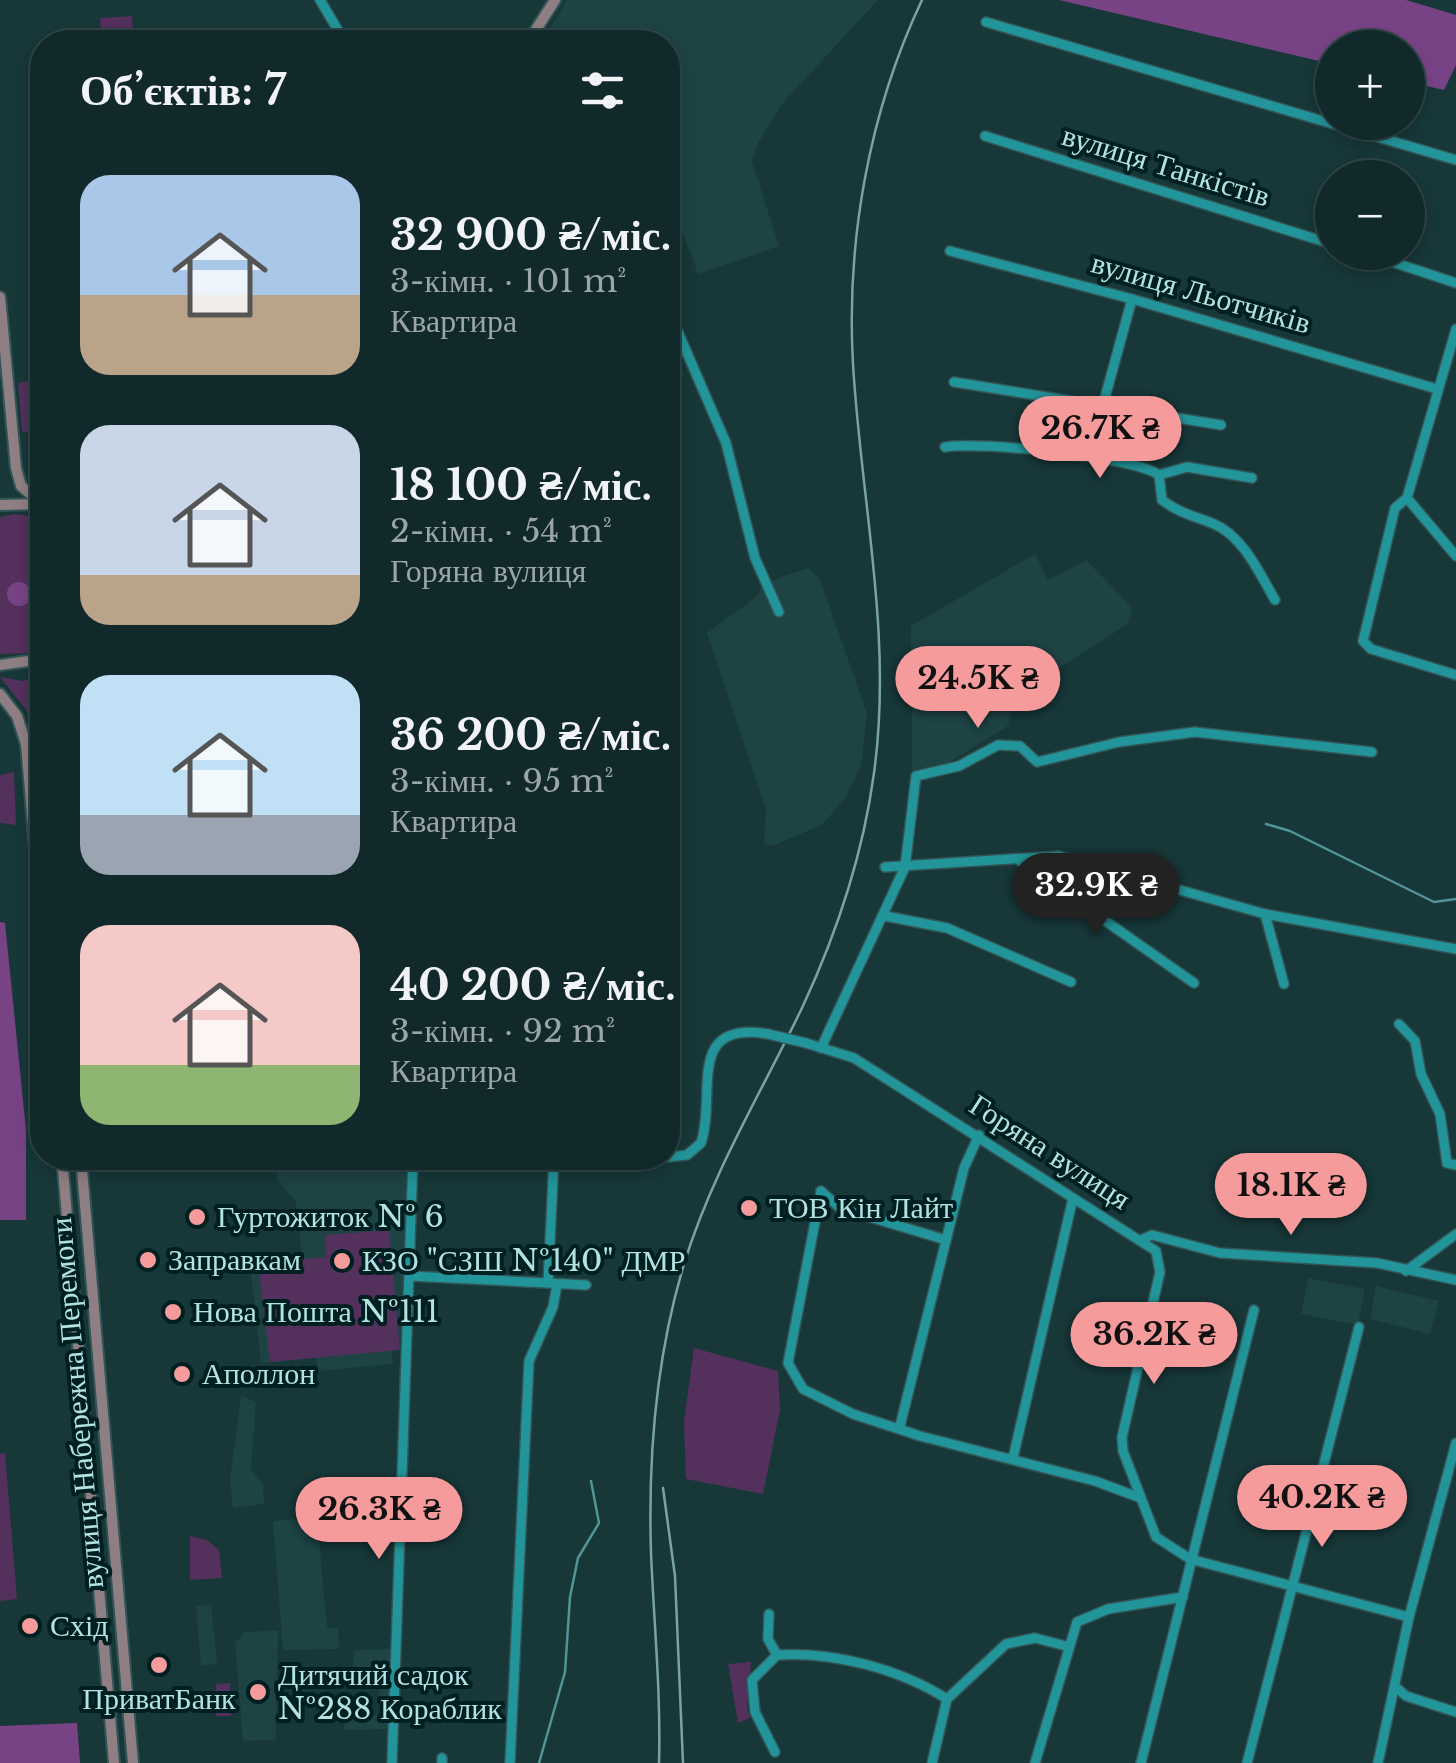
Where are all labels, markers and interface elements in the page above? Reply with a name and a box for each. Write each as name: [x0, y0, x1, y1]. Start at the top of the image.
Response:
map controls: [1315, 30, 1425, 270]
button: +: [1315, 30, 1425, 140]
icon: filters: [575, 63, 630, 118]
text: Об’єктів: 7: [80, 64, 286, 116]
street label: вулиця Танкістів: [1058, 116, 1274, 215]
button: −: [1315, 160, 1425, 270]
text: 32 900 ₴/міс.: [390, 209, 671, 261]
icon: home: [160, 215, 280, 335]
street label: вулиця Льотчиків: [1087, 244, 1315, 341]
text: 3-кімн. · 101 m²: [390, 261, 626, 301]
text: Квартира: [390, 301, 517, 341]
pin: 26.7K ₴: [1008, 396, 1192, 481]
text: 26.7K ₴: [1041, 408, 1159, 448]
text: 18 100 ₴/міс.: [390, 459, 652, 511]
icon: home: [160, 465, 280, 585]
text: 2-кімн. · 54 m²: [390, 511, 612, 551]
text: Горяна вулиця: [390, 551, 586, 591]
pin: 24.5K ₴: [886, 646, 1070, 731]
text: 24.5K ₴: [917, 658, 1039, 698]
text: 36 200 ₴/міс.: [390, 709, 671, 761]
icon: home: [160, 715, 280, 835]
text: 3-кімн. · 95 m²: [390, 761, 614, 801]
text: Квартира: [390, 801, 517, 841]
pin: 32.9K ₴: [1004, 853, 1188, 938]
text: 32.9K ₴: [1035, 865, 1157, 905]
text: 40 200 ₴/міс.: [390, 959, 676, 1011]
icon: home: [160, 965, 280, 1085]
text: 3-кімн. · 92 m²: [390, 1011, 615, 1051]
text: Квартира: [390, 1051, 517, 1091]
street label: Горяна вулиця: [963, 1086, 1138, 1217]
pin: 18.1K ₴: [1199, 1153, 1383, 1238]
text: 18.1K ₴: [1237, 1165, 1345, 1205]
place label: ТОВ Кін Лайт: [769, 1189, 953, 1226]
marker: ТОВ Кін Лайт: [738, 1197, 760, 1219]
place label: Гуртожиток № 6: [217, 1198, 444, 1235]
marker: Гуртожиток № 6: [186, 1206, 208, 1228]
street label: вулиця Набережна Перемоги: [42, 1216, 111, 1590]
place label: Заправкам: [168, 1241, 301, 1278]
place label: КЗО "СЗШ №140" ДМР: [362, 1242, 685, 1279]
marker: Заправкам: [137, 1249, 159, 1271]
marker: КЗО "СЗШ №140" ДМР: [331, 1250, 353, 1272]
place label: Нова Пошта №111: [193, 1293, 439, 1330]
marker: Нова Пошта №111: [162, 1301, 184, 1323]
pin: 36.2K ₴: [1062, 1302, 1246, 1387]
text: 36.2K ₴: [1093, 1314, 1215, 1354]
place label: Аполлон: [202, 1355, 315, 1392]
marker: Аполлон: [171, 1363, 193, 1385]
pin: 40.2K ₴: [1230, 1465, 1414, 1550]
pin: 26.3K ₴: [287, 1477, 471, 1562]
text: 40.2K ₴: [1259, 1477, 1385, 1517]
text: 26.3K ₴: [318, 1489, 440, 1529]
place label: Схід: [50, 1607, 109, 1644]
marker: Схід: [19, 1615, 41, 1637]
marker: ПриватБанк: [148, 1654, 170, 1676]
place label: Дитячий садок №288 Кораблик: [278, 1656, 502, 1727]
place label: ПриватБанк: [82, 1680, 236, 1717]
marker: Дитячий садок №288 Кораблик: [247, 1681, 269, 1703]

